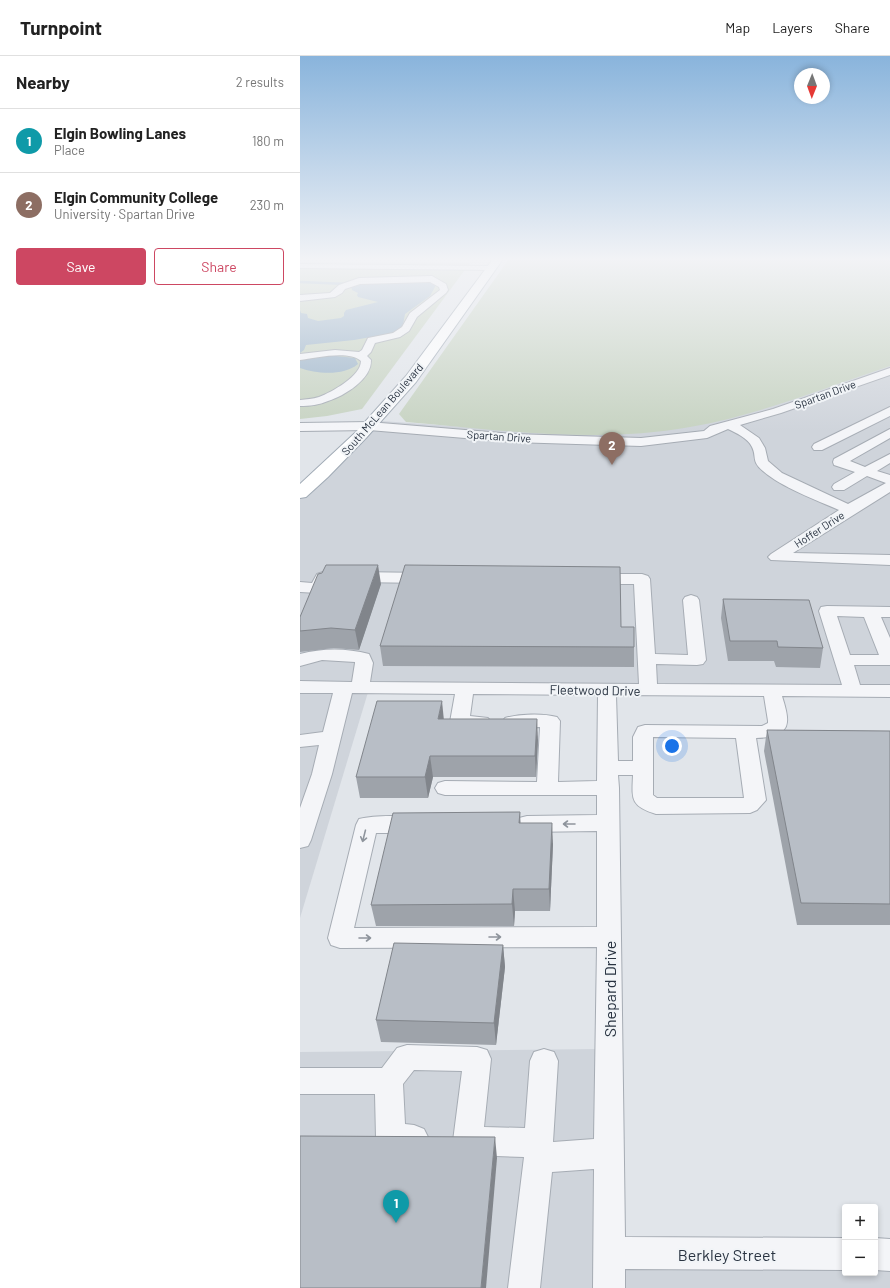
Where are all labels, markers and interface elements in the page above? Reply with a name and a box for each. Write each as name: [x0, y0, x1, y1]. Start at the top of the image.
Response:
text: Turnpoint: [20, 16, 102, 39]
text: Map: [725, 19, 750, 36]
text: Layers: [772, 19, 813, 36]
text: Share: [835, 19, 870, 36]
north arrow: [794, 68, 830, 104]
text: Nearby: [16, 72, 70, 92]
text: 2 results: [236, 74, 284, 90]
text: Elgin Bowling Lanes: [54, 124, 186, 142]
text: 1: [27, 133, 31, 149]
text: 180 m: [252, 133, 284, 149]
text: Place: [54, 142, 85, 158]
text: Elgin Community College: [54, 188, 218, 206]
text: 2: [25, 197, 33, 213]
text: 230 m: [250, 197, 284, 213]
text: University · Spartan Drive: [54, 206, 195, 222]
button: Save: [16, 248, 146, 285]
button: Share: [154, 248, 284, 285]
street label: South McLean Boulevard: [339, 360, 425, 458]
street label: Spartan Drive: [792, 377, 858, 411]
street label: Spartan Drive: [466, 427, 532, 445]
pin: 2: [599, 432, 625, 465]
street label: Hoffer Drive: [792, 508, 847, 550]
street label: Fleetwood Drive: [549, 681, 641, 699]
your location: [662, 736, 682, 756]
one-way arrow: [563, 820, 576, 828]
one-way arrow: [360, 829, 368, 842]
one-way arrow: [488, 933, 501, 941]
one-way arrow: [358, 934, 371, 942]
street label: Shepard Drive: [600, 941, 619, 1037]
pin: 1: [383, 1190, 409, 1223]
map controls: [842, 1204, 878, 1276]
button: +: [842, 1204, 878, 1240]
button: −: [842, 1240, 878, 1276]
street label: Berkley Street: [678, 1245, 776, 1264]

